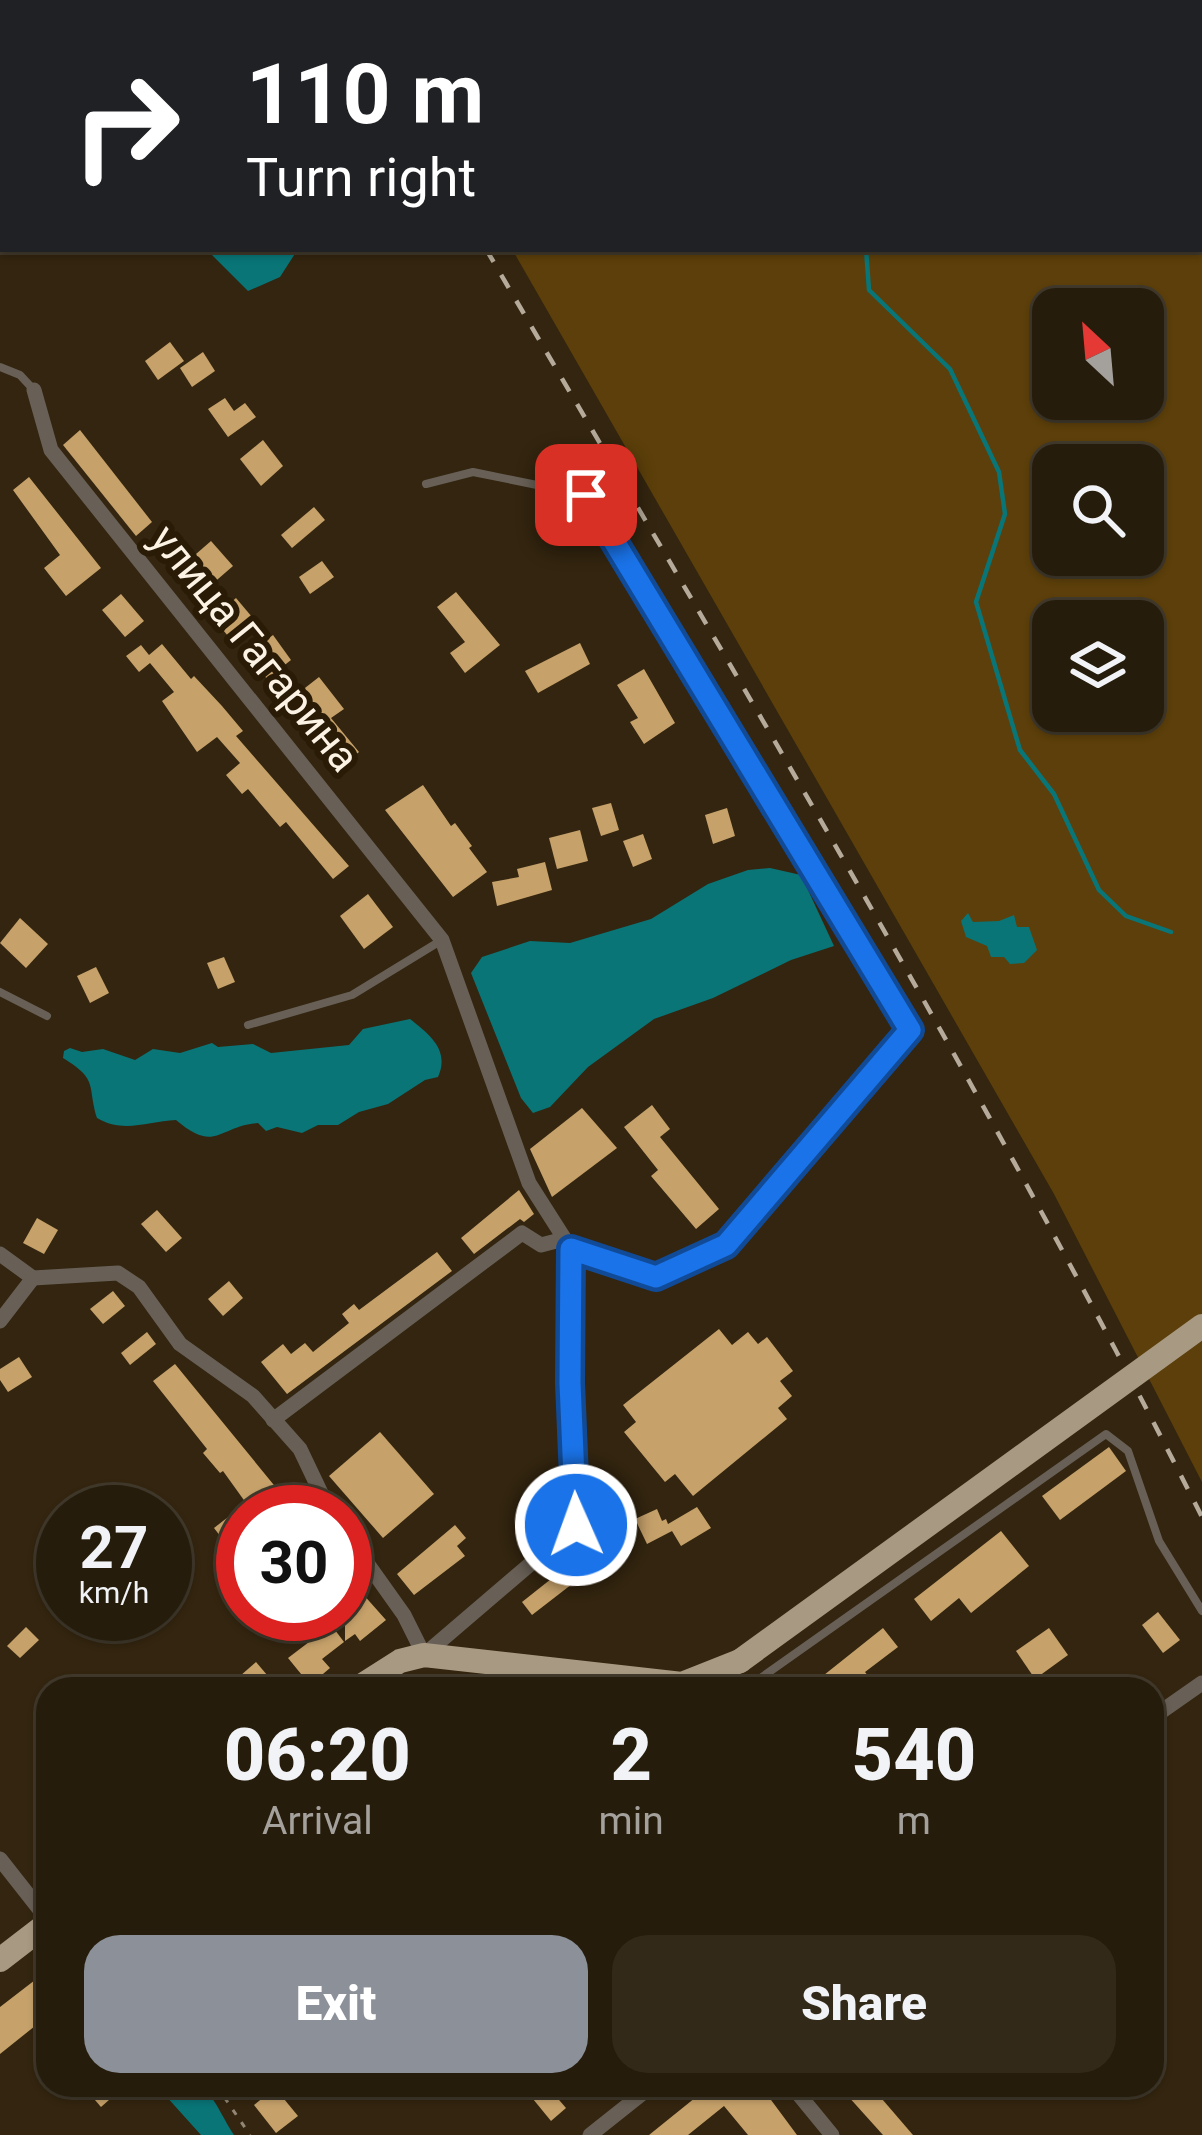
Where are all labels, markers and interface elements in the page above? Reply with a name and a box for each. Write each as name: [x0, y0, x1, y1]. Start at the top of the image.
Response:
text: 110 m: [246, 45, 484, 144]
icon: right: [48, 48, 204, 204]
text: Turn right: [246, 146, 476, 209]
north arrow: [1032, 288, 1164, 420]
map controls: [1032, 288, 1164, 732]
pin: [535, 444, 637, 546]
button: search: [1032, 444, 1164, 576]
icon: arrive: [553, 462, 619, 528]
street label: улица Гагарина: [141, 515, 369, 781]
button: layers: [1032, 600, 1164, 732]
position arrow: [513, 1462, 639, 1588]
speed limit sign: 30: [216, 1485, 372, 1641]
text: 27: [80, 1512, 148, 1583]
text: km/h: [79, 1575, 149, 1610]
text: 06:20: [224, 1713, 411, 1798]
text: 2: [610, 1713, 652, 1798]
text: 540: [852, 1713, 976, 1798]
text: Arrival: [262, 1798, 373, 1844]
text: min: [599, 1798, 664, 1844]
text: m: [897, 1798, 931, 1844]
button: Exit: [84, 1935, 588, 2073]
button: Share: [612, 1935, 1116, 2073]

